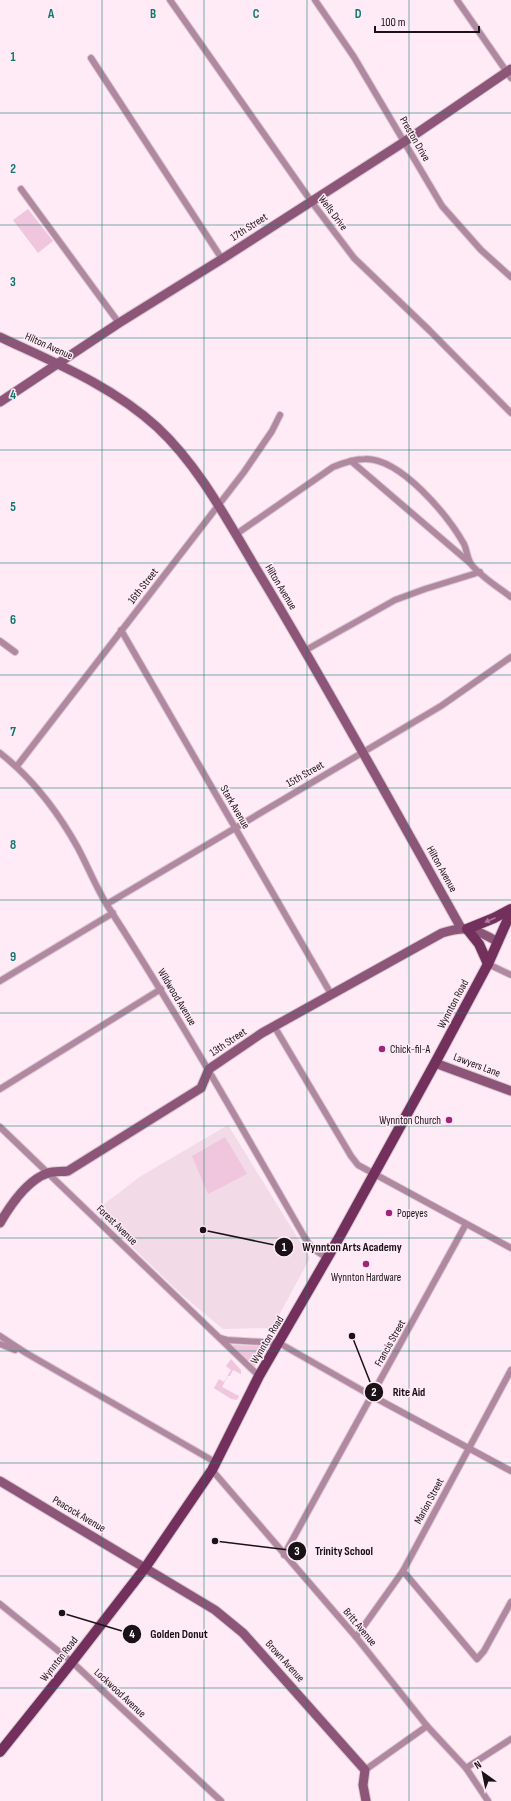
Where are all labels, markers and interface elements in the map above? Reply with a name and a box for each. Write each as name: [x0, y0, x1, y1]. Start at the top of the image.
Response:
text: A: [47, 6, 55, 22]
text: B: [150, 6, 156, 22]
text: C: [253, 6, 260, 22]
text: D: [355, 6, 362, 22]
scale bar: [375, 8, 479, 34]
text: 100 m: [381, 15, 406, 30]
text: 1: [10, 49, 16, 65]
street label: Preston Drive: [397, 114, 433, 164]
text: 2: [10, 161, 16, 177]
street label: Wells Drive: [316, 193, 350, 233]
street label: 17th Street: [228, 210, 270, 244]
text: 3: [10, 274, 16, 290]
street label: Hilton Avenue: [23, 330, 75, 362]
text: 4: [10, 387, 16, 403]
text: 5: [10, 499, 16, 515]
street label: Hilton Avenue: [262, 562, 300, 612]
street label: 16th Street: [125, 565, 161, 606]
text: 6: [10, 612, 16, 628]
text: 7: [10, 724, 16, 740]
street label: 15th Street: [284, 758, 327, 790]
street label: Stark Avenue: [217, 783, 253, 831]
text: 8: [10, 837, 16, 853]
street label: Hilton Avenue: [424, 844, 460, 894]
one-way arrow: [484, 917, 495, 923]
text: 9: [10, 949, 16, 965]
street label: Wildwood Avenue: [155, 966, 199, 1028]
street label: Wynnton Road: [435, 977, 471, 1031]
street label: 13th Street: [207, 1025, 249, 1059]
place label: Chick-fil-A: [390, 1043, 430, 1056]
marker: Chick-fil-A: [377, 1044, 387, 1054]
street label: Lawyers Lane: [452, 1050, 502, 1080]
place label: Wynnton Church: [379, 1114, 441, 1127]
marker: Wynnton Church: [444, 1115, 454, 1125]
street label: Forest Avenue: [94, 1202, 140, 1248]
place label: Popeyes: [397, 1207, 428, 1220]
marker: Popeyes: [384, 1208, 394, 1218]
callout: Wynnton Arts Academy: [274, 1235, 410, 1259]
text: 1: [282, 1240, 287, 1255]
text: Wynnton Arts Academy: [302, 1240, 402, 1255]
marker: Wynnton Hardware: [361, 1259, 371, 1269]
place label: Wynnton Hardware: [331, 1271, 401, 1284]
street label: Wynnton Road: [248, 1313, 287, 1366]
street label: Francis Street: [372, 1317, 408, 1369]
callout: Rite Aid: [364, 1380, 433, 1404]
text: 2: [371, 1385, 377, 1400]
text: Rite Aid: [393, 1385, 425, 1400]
street label: Marion Street: [411, 1475, 447, 1526]
street label: Peacock Avenue: [50, 1493, 108, 1535]
callout: Trinity School: [287, 1539, 381, 1563]
text: 3: [294, 1544, 300, 1559]
text: Trinity School: [315, 1544, 373, 1559]
street label: Britt Avenue: [340, 1605, 380, 1649]
callout: Golden Donut: [122, 1622, 215, 1646]
text: 4: [129, 1627, 135, 1642]
text: Golden Donut: [150, 1627, 208, 1642]
street label: Wynnton Road: [37, 1634, 81, 1684]
street label: Brown Avenue: [263, 1637, 307, 1685]
street label: Lockwood Avenue: [92, 1666, 148, 1720]
north arrow: [463, 1753, 503, 1793]
text: N: [472, 1758, 484, 1772]

